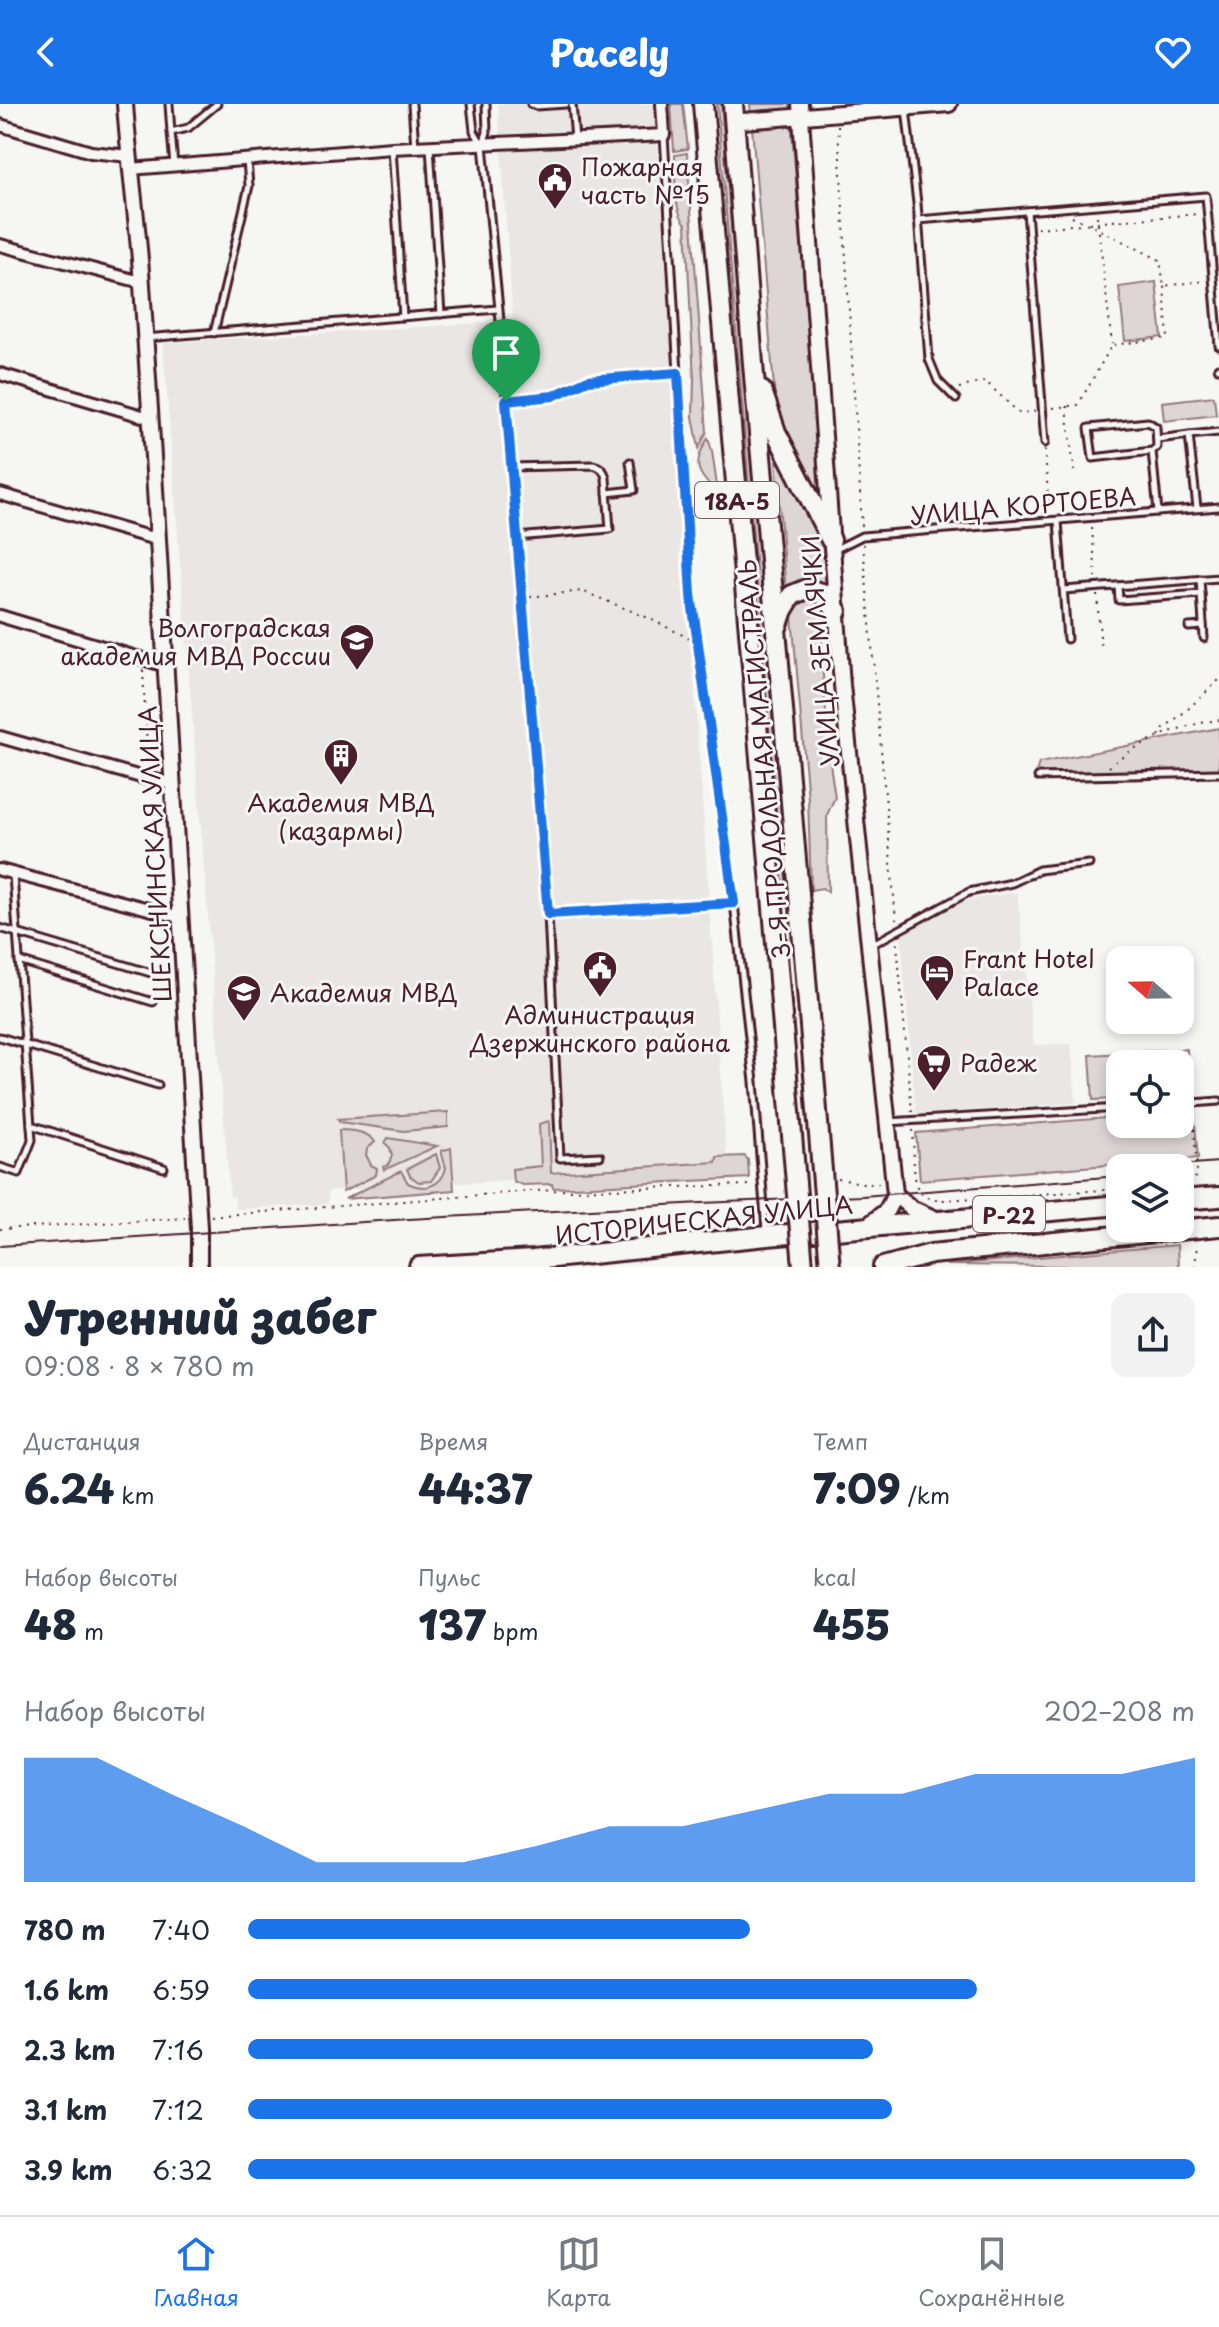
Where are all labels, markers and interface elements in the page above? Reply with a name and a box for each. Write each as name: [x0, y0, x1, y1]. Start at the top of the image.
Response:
text: Pacely: [550, 25, 669, 79]
icon: back: [24, 30, 68, 74]
icon: heart: [1151, 30, 1195, 74]
place label: Пожарная часть №15: [581, 148, 710, 212]
public building icon: Пожарная часть №15: [536, 161, 574, 211]
pin: [472, 319, 540, 401]
icon: arrive: [484, 331, 528, 375]
street label: УЛИЦА КОРТОЕВА: [909, 477, 1137, 533]
road number: 18А-5: [695, 482, 779, 518]
street label: УЛИЦА ЗЕМЛЯЧКИ: [791, 534, 847, 768]
street label: 3-Я ПРОДОЛЬНАЯ МАГИСТРАЛЬ: [728, 558, 798, 960]
place label: Волгоградская академия МВД России: [60, 609, 331, 673]
school or university icon: Волгоградская академия МВД России: [338, 622, 376, 672]
street label: ШЕКСНИНСКАЯ УЛИЦА: [128, 705, 180, 1003]
building icon: Академия МВД (казармы): [322, 737, 360, 787]
place label: Академия МВД (казармы): [247, 784, 435, 848]
place label: Frant Hotel Palace: [963, 940, 1094, 1004]
north arrow: [1106, 946, 1194, 1034]
map controls: [1106, 946, 1194, 1242]
public building icon: Администрация Дзержинского района: [581, 949, 619, 999]
hotel icon: Frant Hotel Palace: [918, 953, 956, 1003]
school or university icon: Академия МВД: [225, 973, 263, 1023]
place label: Академия МВД: [270, 974, 457, 1010]
place label: Администрация Дзержинского района: [469, 996, 730, 1060]
supermarket icon: Радеж: [915, 1043, 953, 1093]
place label: Радеж: [960, 1044, 1037, 1080]
button: locate: [1106, 1050, 1194, 1138]
button: layers: [1106, 1154, 1194, 1242]
street label: ИСТОРИЧЕСКАЯ УЛИЦА: [554, 1185, 854, 1253]
road number: Р-22: [973, 1196, 1045, 1232]
text: Утренний забег: [24, 1283, 376, 1349]
button: share: [1111, 1293, 1195, 1377]
text: 09:08 · 8 × 780 m: [24, 1346, 255, 1385]
text: Дистанция: [24, 1424, 141, 1457]
text: Время: [418, 1424, 489, 1457]
text: Темп: [813, 1424, 868, 1457]
text: 6.24: [24, 1457, 114, 1518]
text: 44:37: [418, 1457, 532, 1518]
text: 7:09: [813, 1457, 901, 1518]
text: km: [114, 1478, 154, 1511]
text: /km: [901, 1478, 950, 1511]
text: Набор высоты: [24, 1560, 178, 1593]
text: Пульс: [418, 1560, 481, 1593]
text: kcal: [813, 1560, 857, 1593]
text: 48: [24, 1593, 77, 1654]
text: 137: [418, 1593, 486, 1654]
text: 455: [813, 1593, 891, 1654]
text: m: [77, 1614, 104, 1647]
text: bpm: [486, 1614, 539, 1647]
text: Набор высоты: [24, 1691, 206, 1730]
text: 202–208 m: [1044, 1691, 1195, 1730]
text: 780 m: [24, 1910, 106, 1949]
text: 7:40: [152, 1910, 210, 1949]
text: 1.6 km: [24, 1970, 109, 2009]
text: 6:59: [152, 1970, 210, 2009]
text: 2.3 km: [24, 2030, 116, 2069]
text: 7:16: [152, 2030, 204, 2069]
text: 3.1 km: [24, 2090, 107, 2129]
text: 7:12: [152, 2090, 204, 2129]
text: 3.9 km: [24, 2150, 113, 2189]
text: 6:32: [152, 2150, 213, 2189]
tab: Главная: [154, 2232, 239, 2313]
tab: Карта: [546, 2232, 611, 2313]
tab: Сохранённые: [918, 2232, 1065, 2313]

